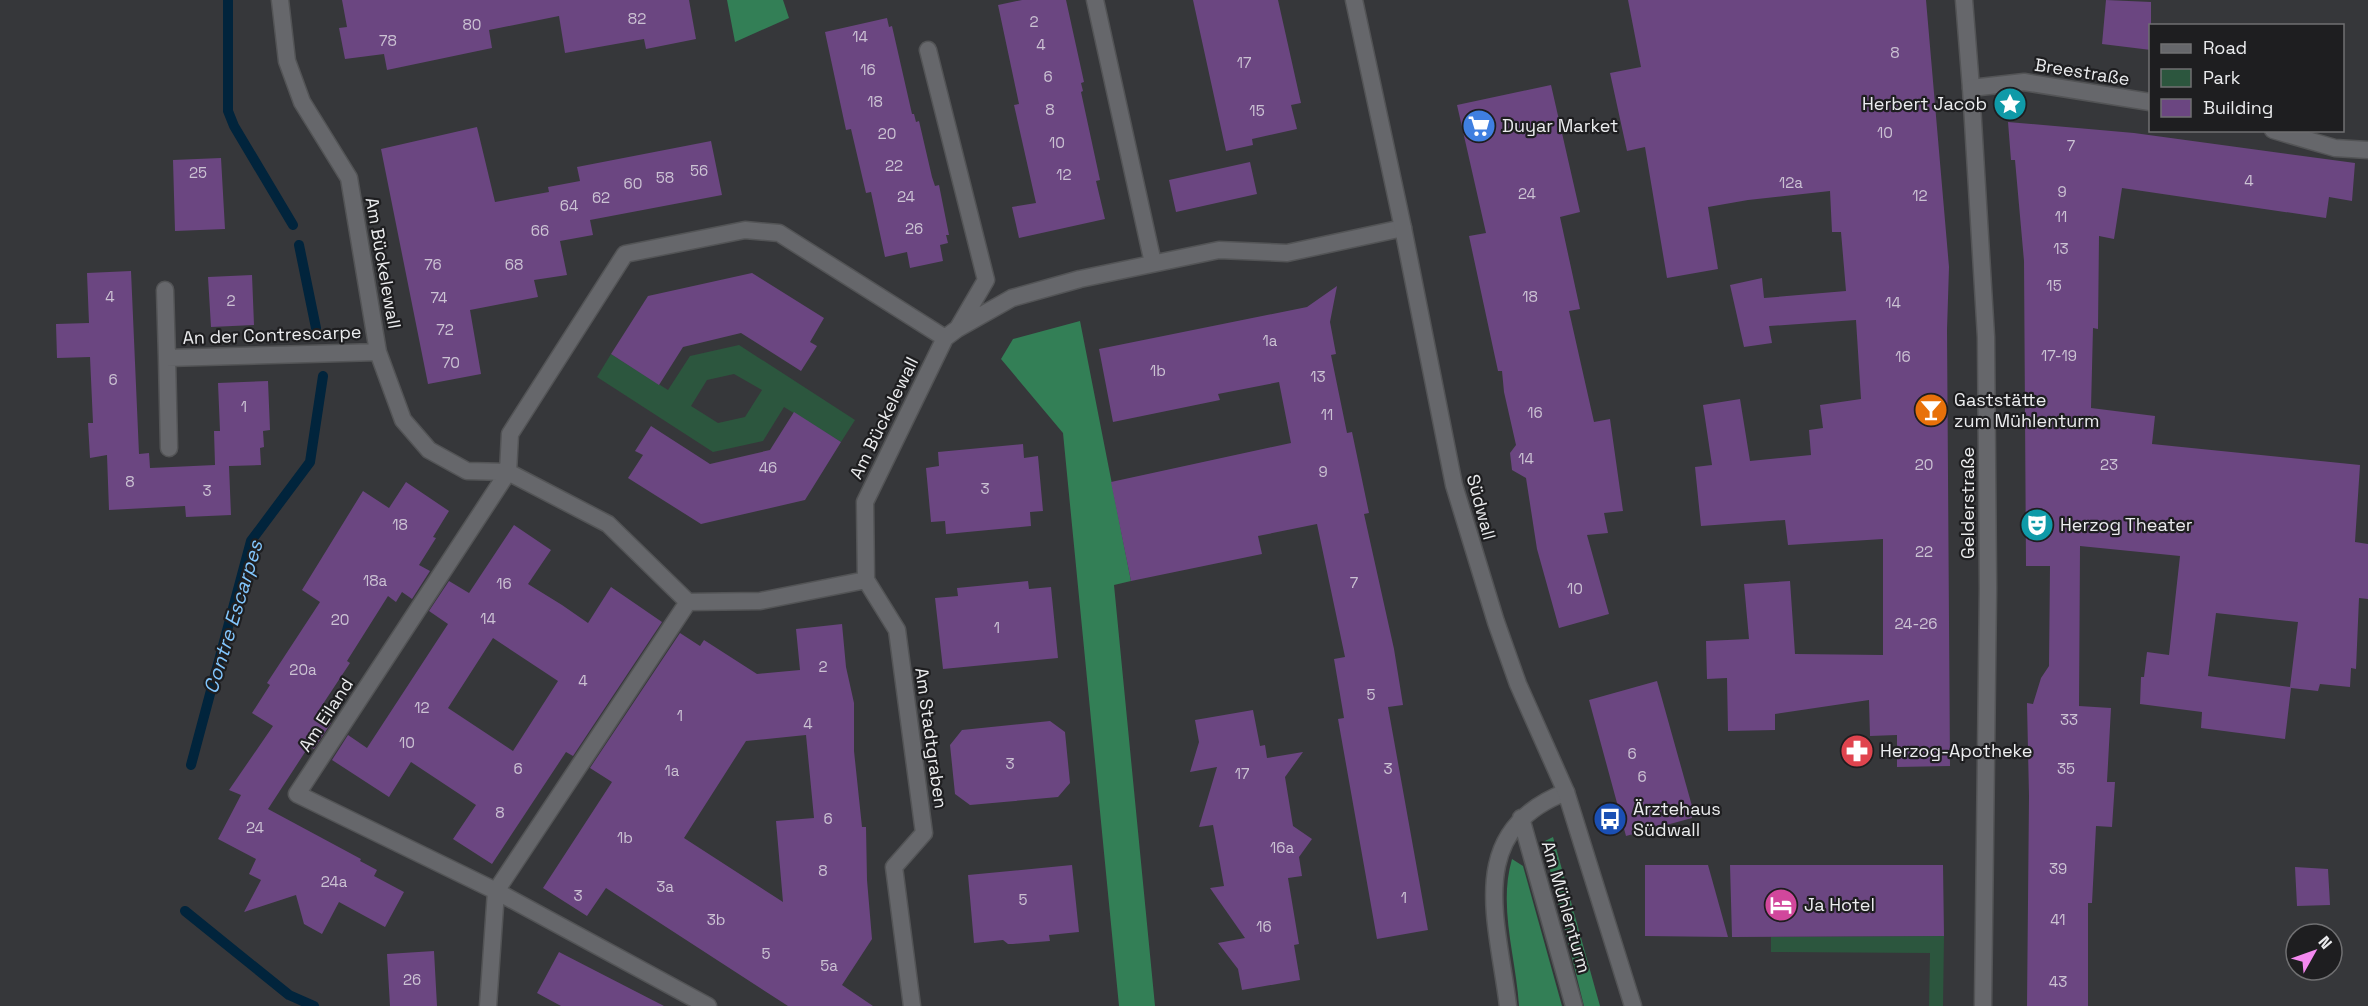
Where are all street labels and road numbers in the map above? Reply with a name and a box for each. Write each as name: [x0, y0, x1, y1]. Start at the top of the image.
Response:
street label: Breestraße: [2033, 53, 2131, 90]
street label: Am Bückelewall: [361, 195, 406, 331]
street label: An der Contrescarpe: [182, 320, 362, 349]
street label: Am Bückelewall: [844, 353, 923, 483]
street label: Gelderstraße: [1956, 447, 1979, 559]
street label: Südwall: [1462, 471, 1501, 542]
street label: Am Stadtgraben: [910, 666, 953, 810]
street label: Am Eiland: [293, 673, 358, 756]
street label: Am Mühlenturm: [1537, 838, 1596, 976]

